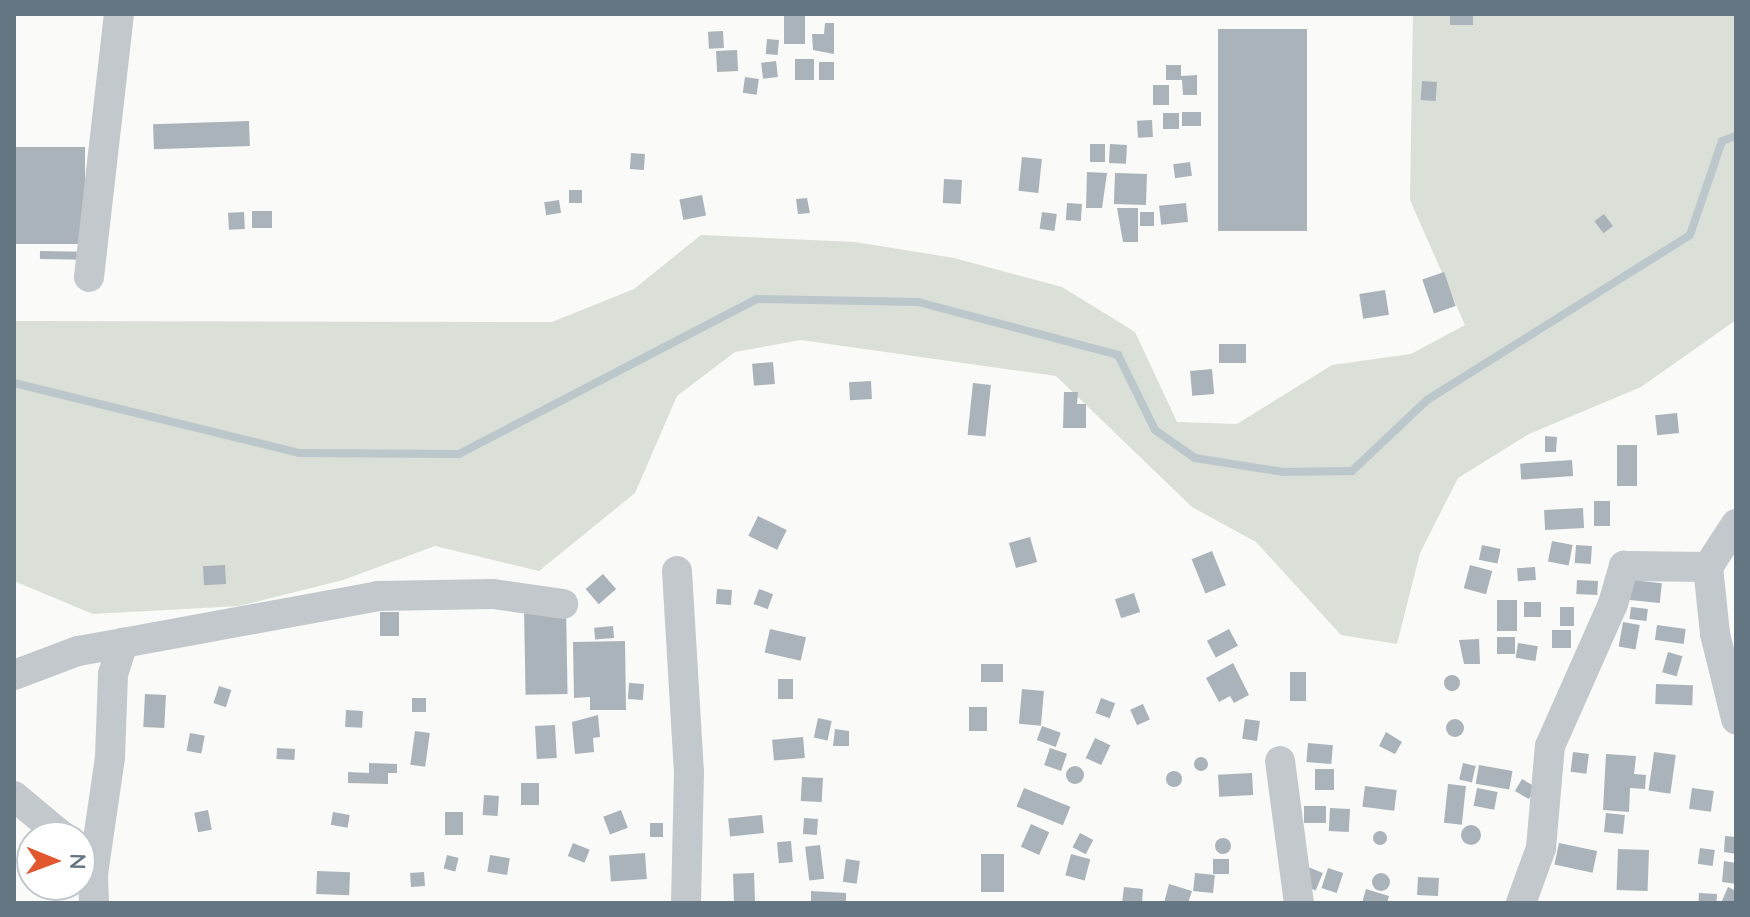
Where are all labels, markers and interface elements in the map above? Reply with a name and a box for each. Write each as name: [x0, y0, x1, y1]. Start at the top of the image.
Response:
north arrow: [16, 821, 96, 901]
text: N: [64, 853, 92, 870]

